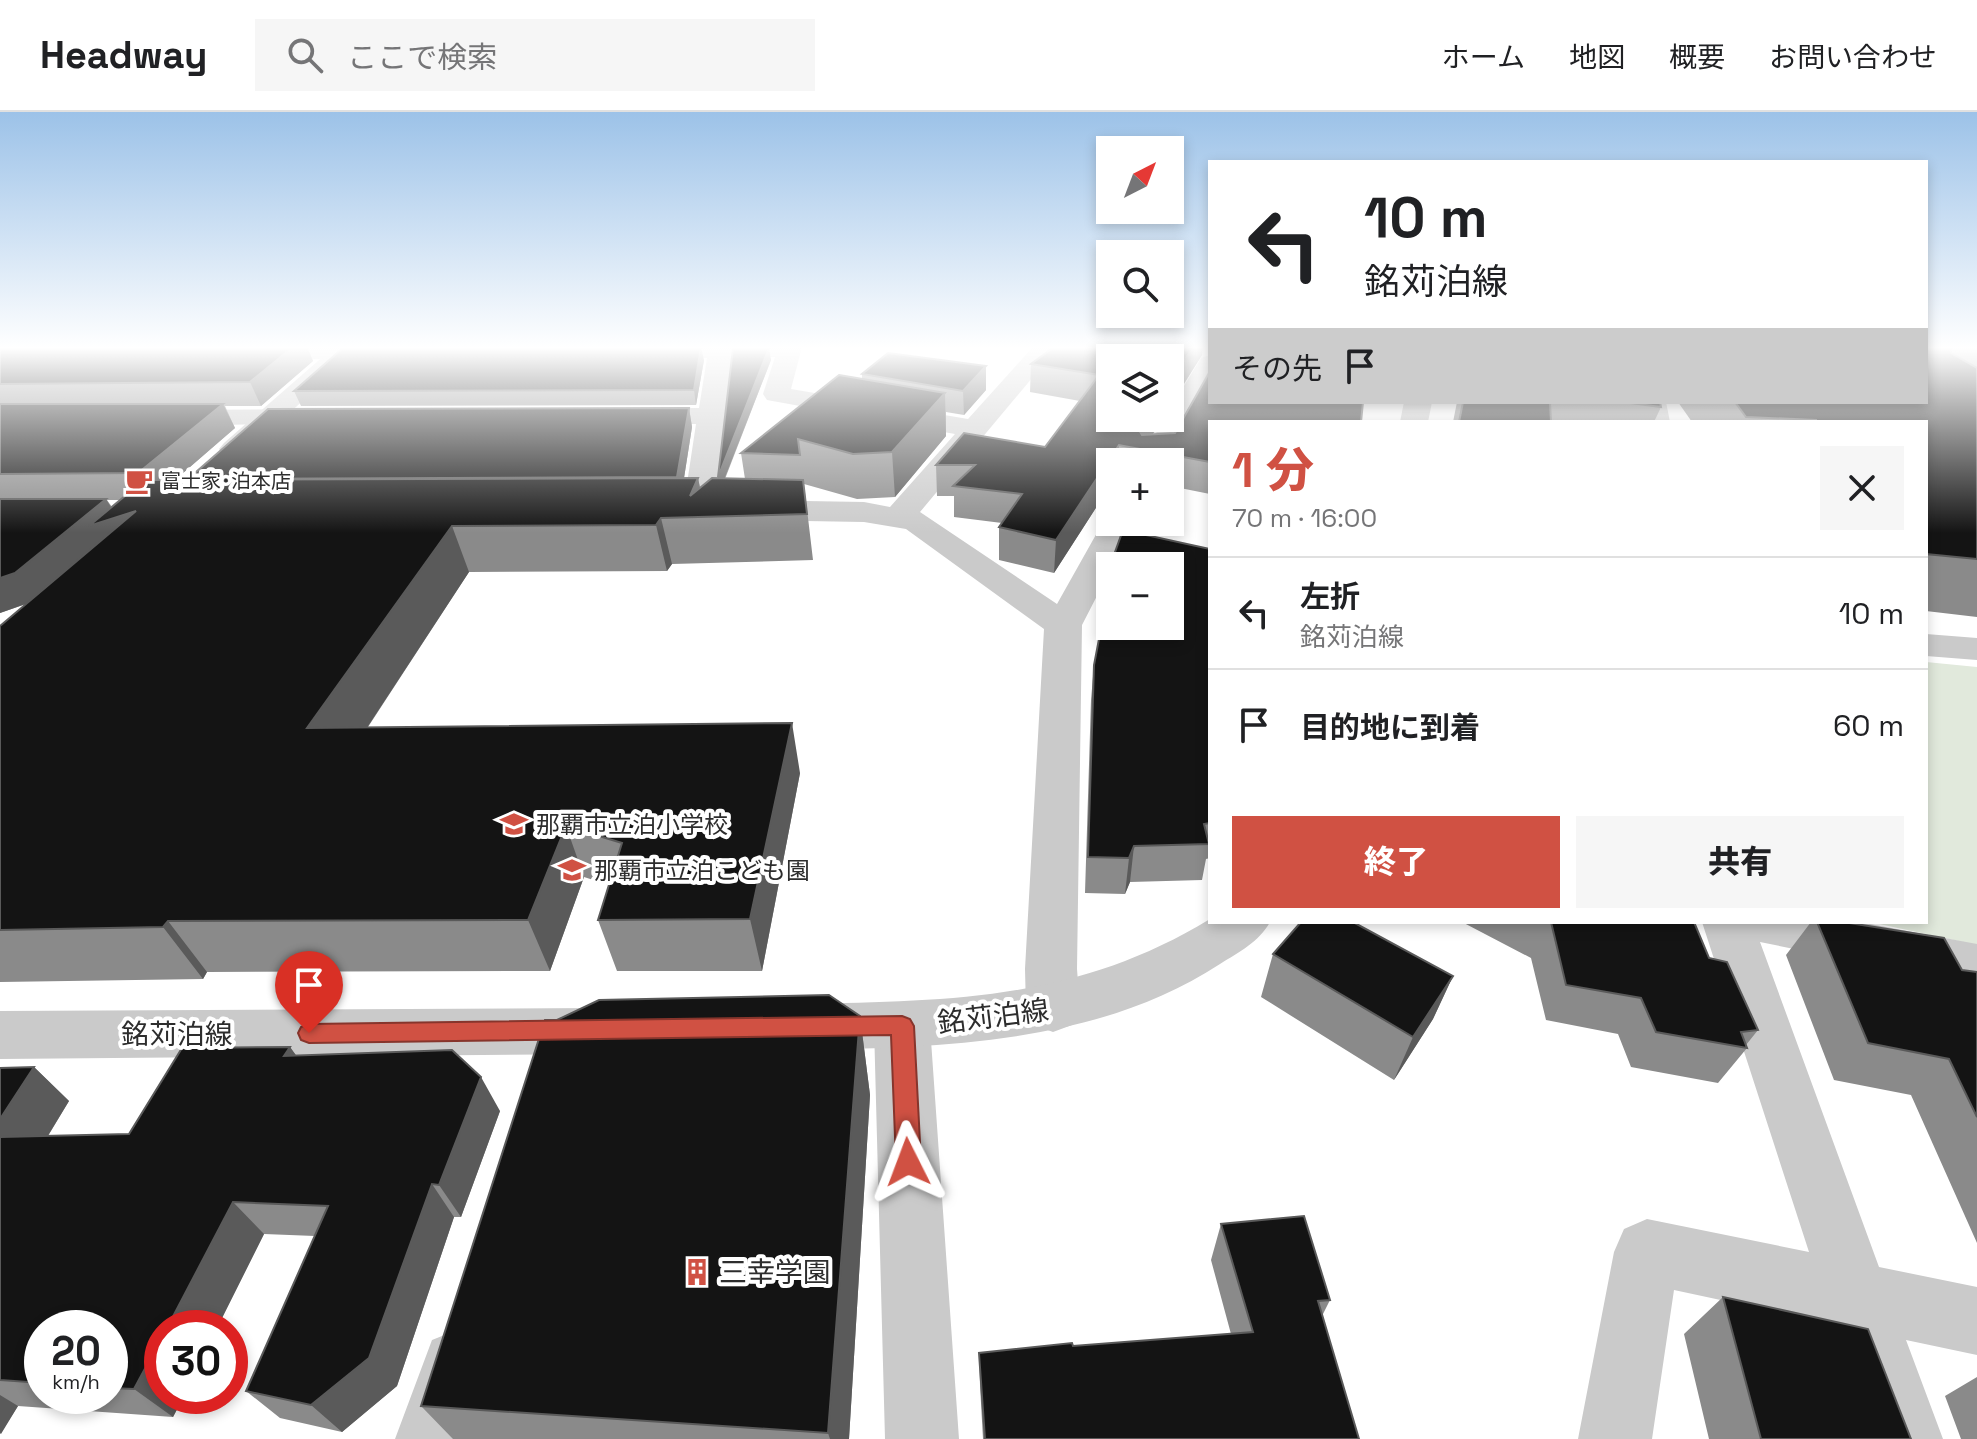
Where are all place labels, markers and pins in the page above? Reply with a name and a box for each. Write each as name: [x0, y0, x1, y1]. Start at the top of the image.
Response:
cafe icon: 富士家･泊本店: [124, 466, 154, 496]
place label: 富士家･泊本店: [161, 468, 291, 494]
school or university icon: 那覇市立泊小学校: [499, 809, 529, 839]
place label: 那覇市立泊小学校: [536, 809, 728, 840]
school or university icon: 那覇市立泊こども園: [557, 855, 587, 885]
place label: 那覇市立泊こども園: [594, 855, 810, 886]
pin: [275, 951, 343, 1033]
place label: 三幸学園: [719, 1254, 831, 1290]
building icon: 三幸学園: [682, 1257, 712, 1287]

